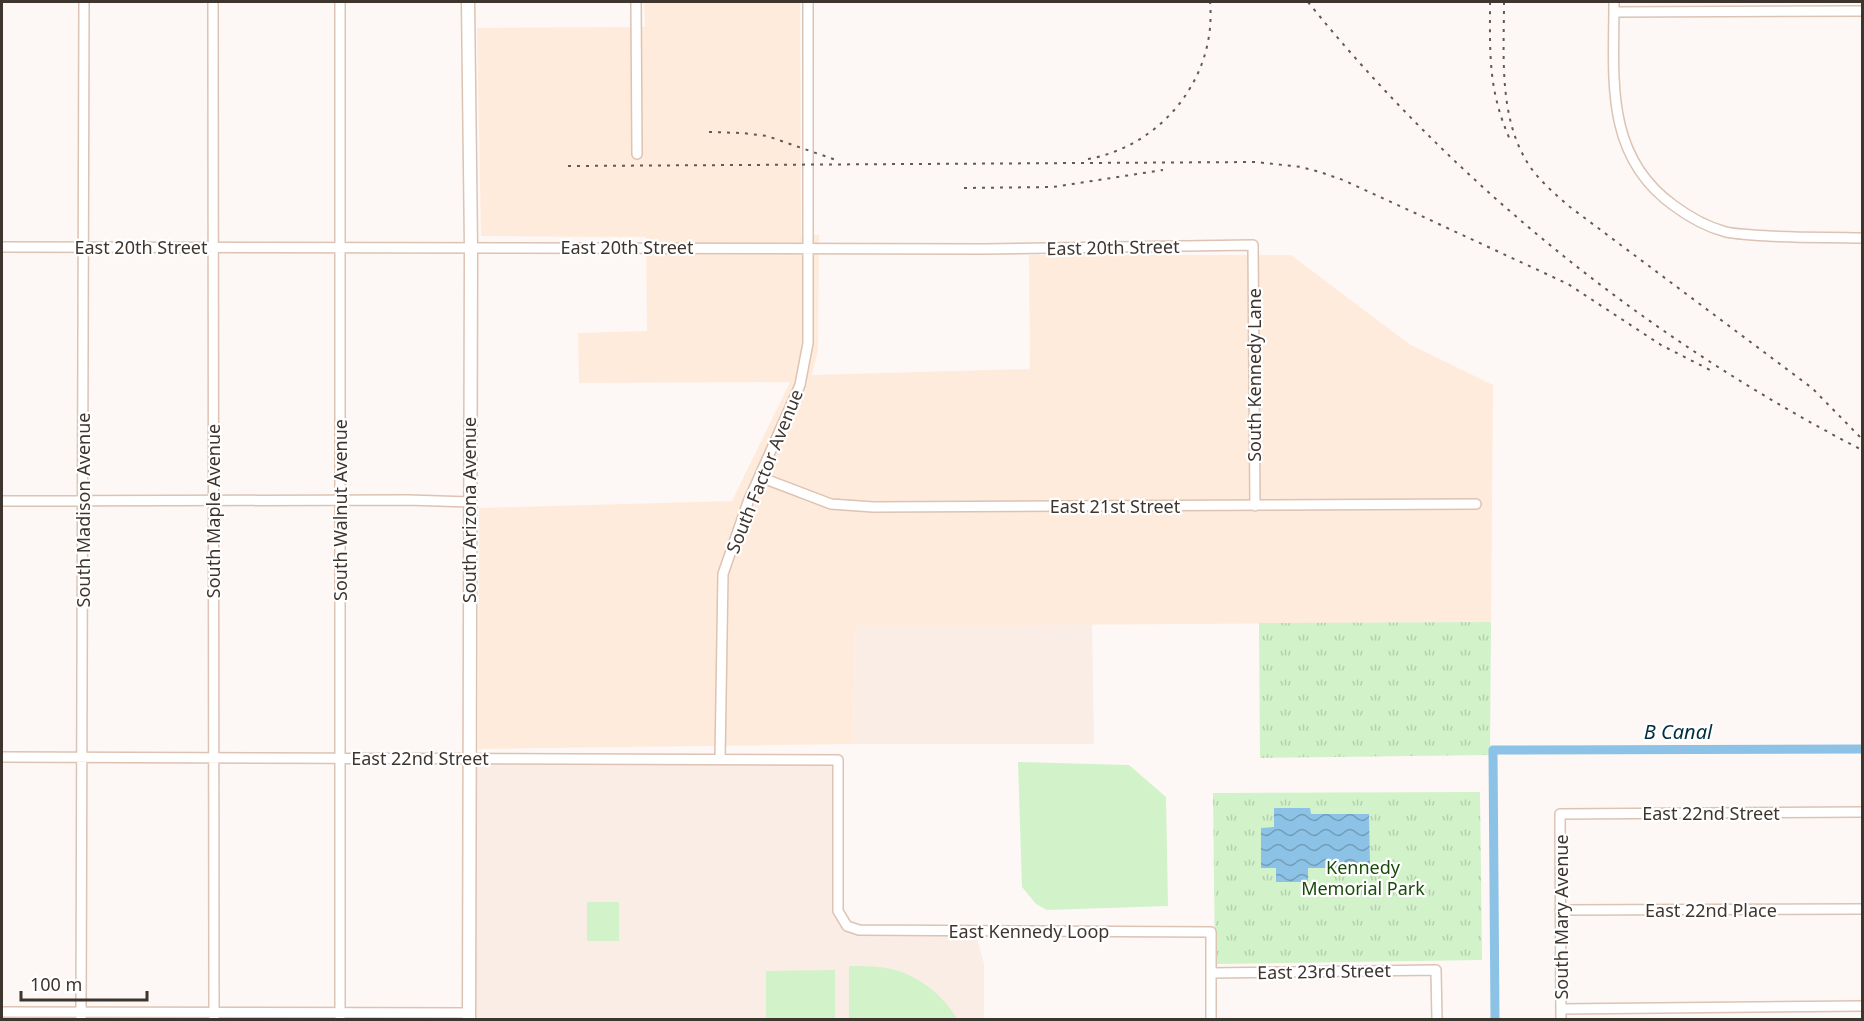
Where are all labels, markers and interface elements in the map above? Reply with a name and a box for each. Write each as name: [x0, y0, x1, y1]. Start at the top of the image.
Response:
street label: East 20th Street: [1046, 234, 1180, 260]
street label: East 20th Street: [74, 235, 208, 259]
street label: East 20th Street: [560, 235, 694, 259]
street label: South Kennedy Lane: [1242, 288, 1266, 462]
street label: South Factor Avenue: [720, 385, 808, 557]
street label: South Madison Avenue: [71, 413, 95, 607]
street label: South Arizona Avenue: [457, 417, 481, 603]
street label: South Walnut Avenue: [328, 419, 352, 601]
street label: South Maple Avenue: [201, 424, 225, 598]
street label: East 21st Street: [1050, 494, 1181, 518]
water label: B Canal: [1644, 718, 1713, 745]
street label: East 22nd Street: [351, 746, 489, 770]
street label: East 22nd Street: [1642, 801, 1780, 825]
street label: South Mary Avenue: [1549, 834, 1573, 1000]
park label: Kennedy Memorial Park: [1301, 855, 1425, 900]
street label: East 22nd Place: [1645, 898, 1777, 922]
street label: East Kennedy Loop: [949, 919, 1109, 943]
street label: East 23rd Street: [1257, 958, 1391, 984]
scale bar: [21, 964, 147, 1002]
text: 100 m: [30, 972, 82, 996]

